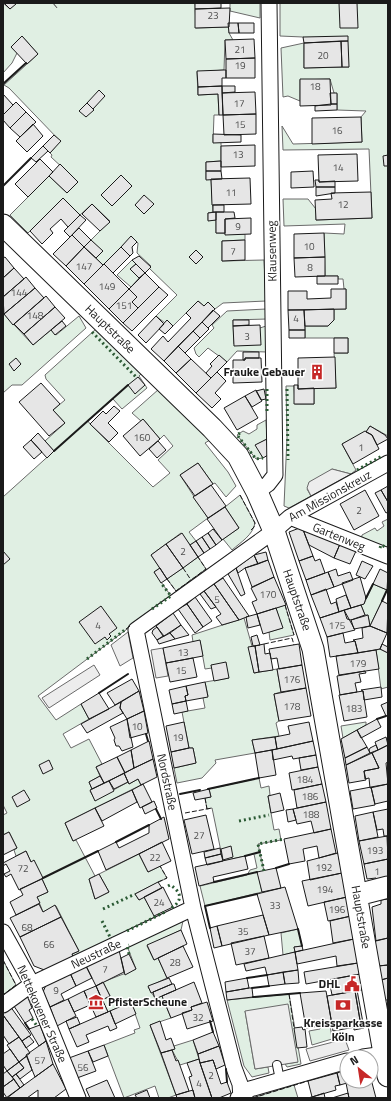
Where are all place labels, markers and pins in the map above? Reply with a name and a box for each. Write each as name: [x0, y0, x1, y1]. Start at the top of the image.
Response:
place label: Frauke Gebauer: [223, 362, 306, 381]
building icon: Frauke Gebauer: [308, 363, 326, 381]
place label: DHL: [319, 974, 340, 993]
public building icon: DHL: [343, 975, 361, 993]
place label: PfisterScheune: [108, 992, 187, 1011]
museum icon: PfisterScheune: [87, 993, 105, 1011]
bank icon: Kreissparkasse Köln: [334, 996, 352, 1014]
place label: Kreissparkasse Köln: [304, 1013, 382, 1046]

